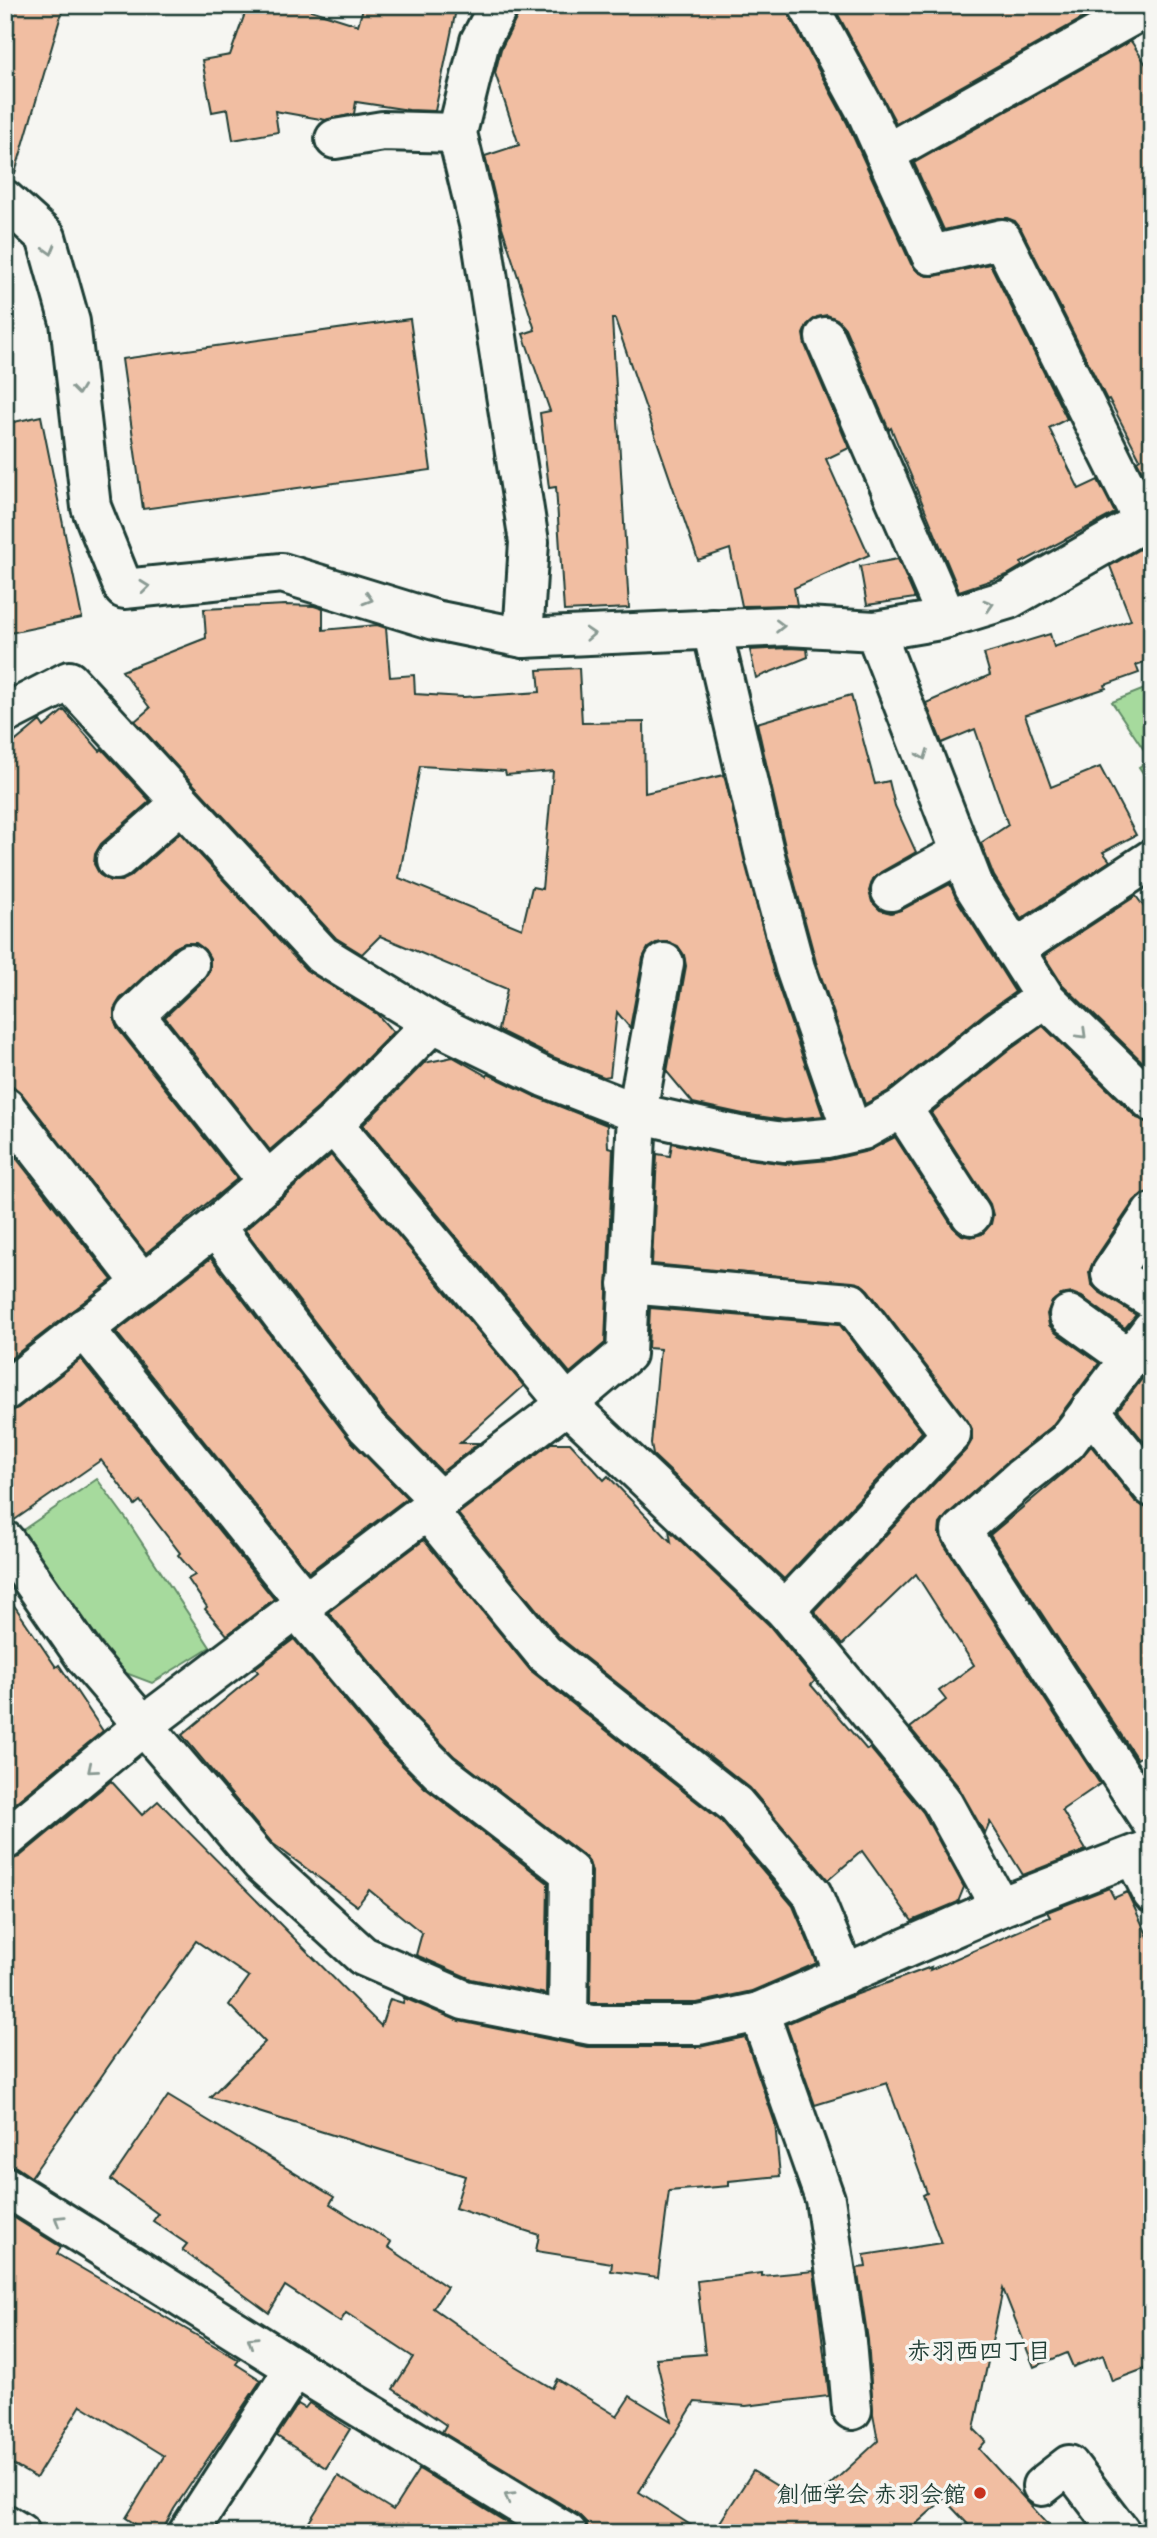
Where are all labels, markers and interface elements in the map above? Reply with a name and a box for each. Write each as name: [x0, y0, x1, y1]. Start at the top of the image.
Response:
one-way arrow: [41, 243, 56, 255]
one-way arrow: [70, 384, 85, 396]
one-way arrow: [140, 580, 151, 595]
one-way arrow: [362, 591, 374, 606]
one-way arrow: [983, 599, 995, 614]
one-way arrow: [775, 619, 786, 634]
one-way arrow: [585, 627, 596, 642]
one-way arrow: [914, 748, 928, 760]
one-way arrow: [1074, 1026, 1087, 1039]
one-way arrow: [87, 1761, 100, 1773]
one-way arrow: [54, 2215, 67, 2228]
district label: 赤羽西四丁目: [907, 2334, 1051, 2366]
one-way arrow: [246, 2337, 259, 2350]
place label: 創価学会 赤羽会館: [777, 2478, 966, 2509]
marker: 創価学会 赤羽会館: [972, 2485, 988, 2501]
one-way arrow: [504, 2493, 517, 2506]

